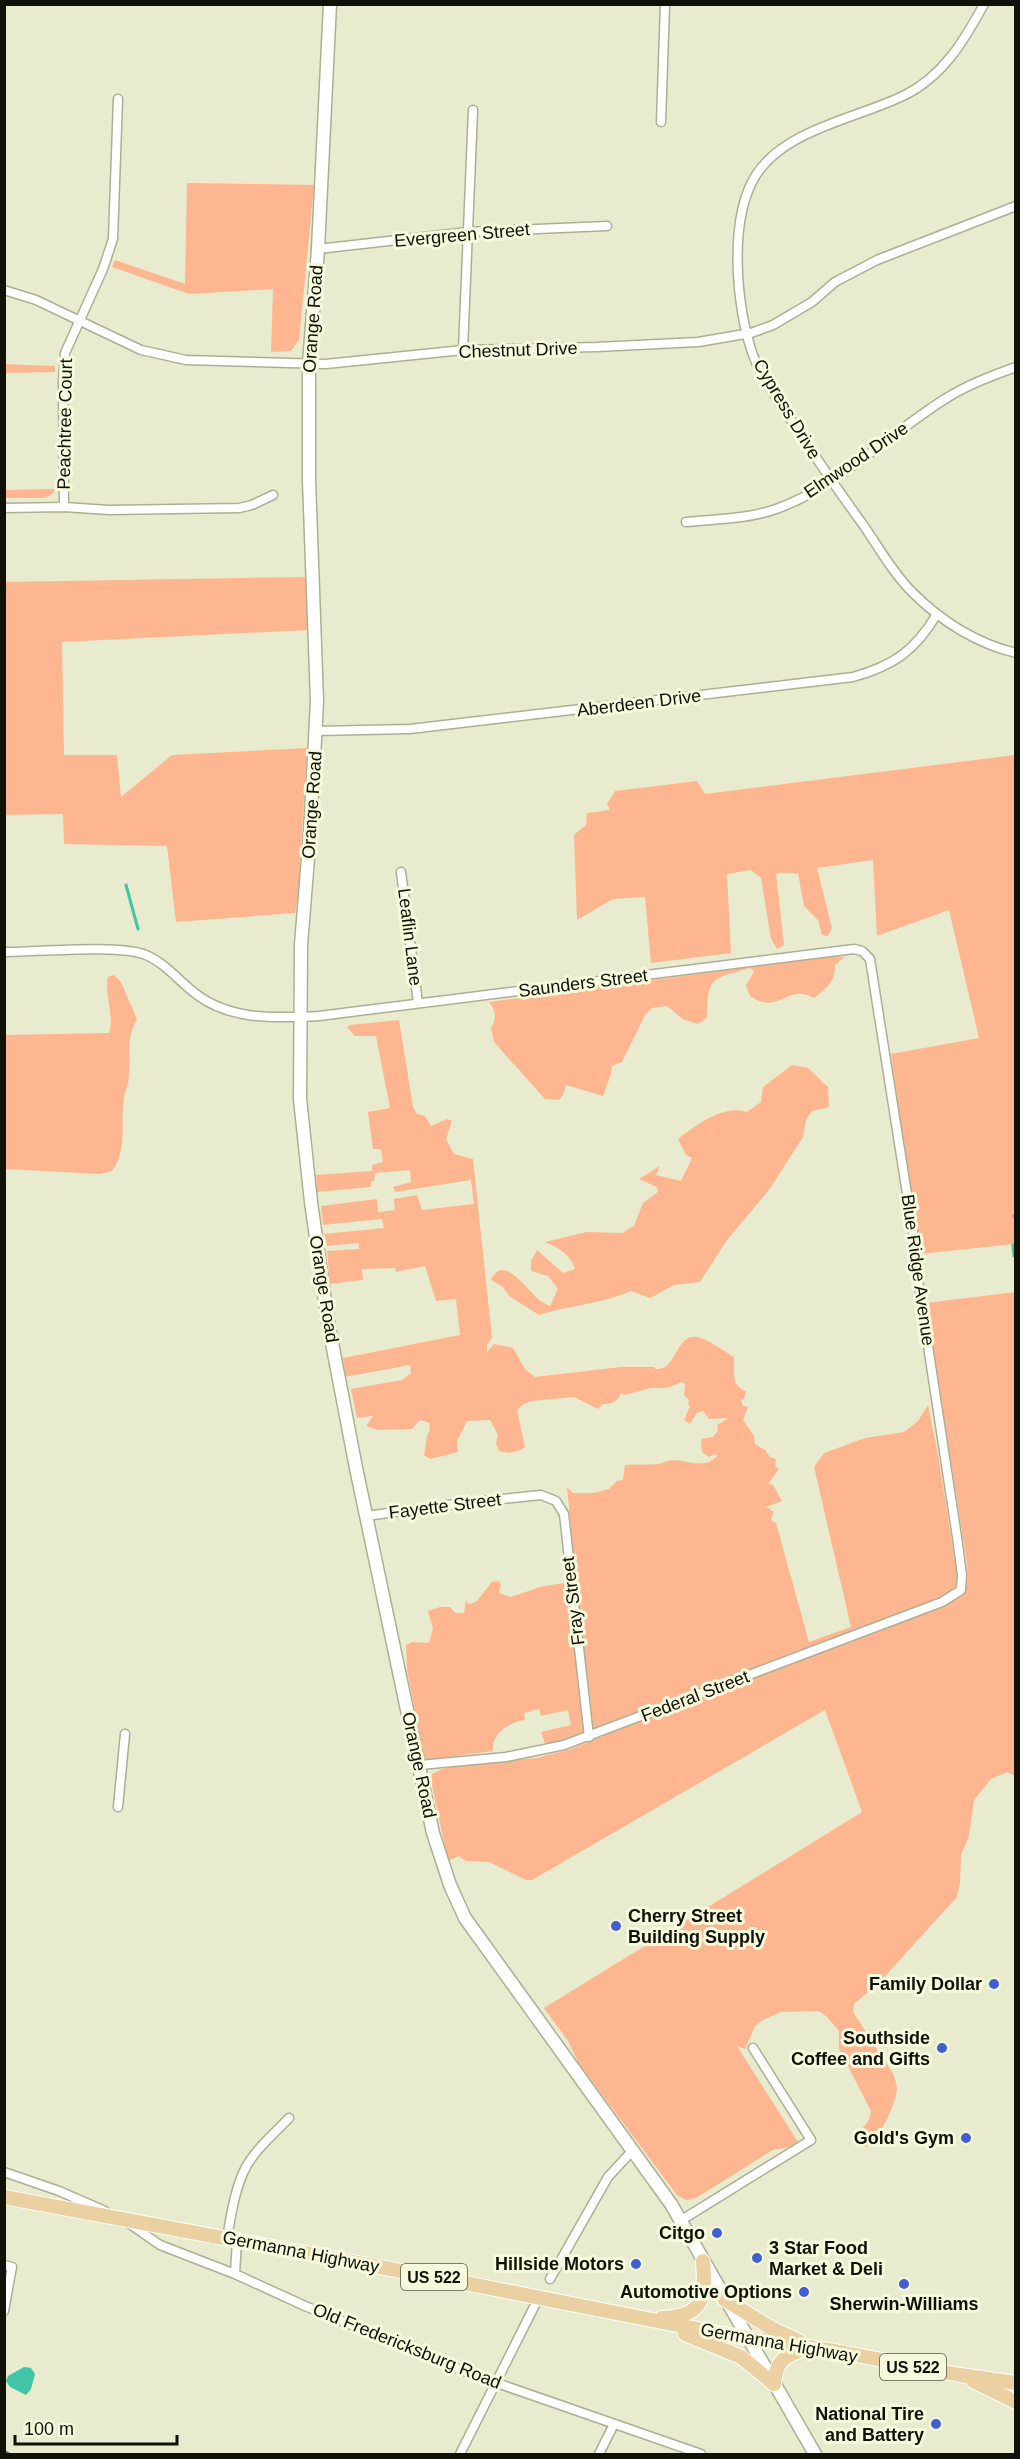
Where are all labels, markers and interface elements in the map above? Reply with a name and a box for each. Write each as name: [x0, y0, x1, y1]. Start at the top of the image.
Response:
street label: Evergreen Street: [393, 219, 531, 251]
street label: Orange Road: [299, 264, 327, 374]
street label: Chestnut Drive: [458, 338, 578, 362]
street label: Cypress Drive: [749, 355, 825, 463]
street label: Peachtree Court: [54, 358, 76, 490]
street label: Elmwood Drive: [800, 418, 912, 502]
street label: Aberdeen Drive: [576, 685, 702, 721]
street label: Orange Road: [298, 750, 326, 860]
street label: Leaflin Lane: [394, 887, 426, 987]
street label: Saunders Street: [517, 965, 649, 1001]
street label: Blue Ridge Avenue: [897, 1193, 939, 1347]
street label: Orange Road: [306, 1234, 342, 1344]
street label: Fayette Street: [388, 1489, 502, 1523]
street label: Fray Street: [558, 1556, 588, 1646]
street label: Federal Street: [638, 1666, 752, 1726]
street label: Orange Road: [398, 1710, 440, 1820]
place label: Cherry Street Building Supply: [628, 1906, 765, 1947]
marker: Cherry Street Building Supply: [609, 1919, 623, 1933]
place label: Family Dollar: [869, 1974, 982, 1994]
marker: Family Dollar: [987, 1977, 1001, 1991]
place label: Southside Coffee and Gifts: [791, 2028, 930, 2069]
marker: Southside Coffee and Gifts: [935, 2041, 949, 2055]
place label: Gold's Gym: [854, 2128, 954, 2148]
marker: Gold's Gym: [959, 2131, 973, 2145]
place label: Citgo: [659, 2223, 705, 2243]
marker: Citgo: [710, 2226, 724, 2240]
street label: Germanna Highway: [221, 2227, 381, 2277]
place label: 3 Star Food Market & Deli: [769, 2238, 883, 2279]
marker: 3 Star Food Market & Deli: [750, 2251, 764, 2265]
place label: Hillside Motors: [495, 2254, 624, 2274]
marker: Hillside Motors: [629, 2257, 643, 2271]
road number: US 522: [401, 2264, 467, 2290]
marker: Sherwin-Williams: [897, 2277, 911, 2291]
place label: Automotive Options: [620, 2282, 792, 2302]
marker: Automotive Options: [797, 2285, 811, 2299]
place label: Sherwin-Williams: [830, 2294, 978, 2314]
street label: Old Fredericksburg Road: [310, 2299, 504, 2393]
street label: Germanna Highway: [699, 2319, 859, 2367]
road number: US 522: [880, 2354, 946, 2380]
place label: National Tire and Battery: [815, 2404, 924, 2445]
scale bar: [15, 2408, 177, 2446]
marker: National Tire and Battery: [929, 2417, 943, 2431]
text: 100 m: [24, 2419, 74, 2439]

